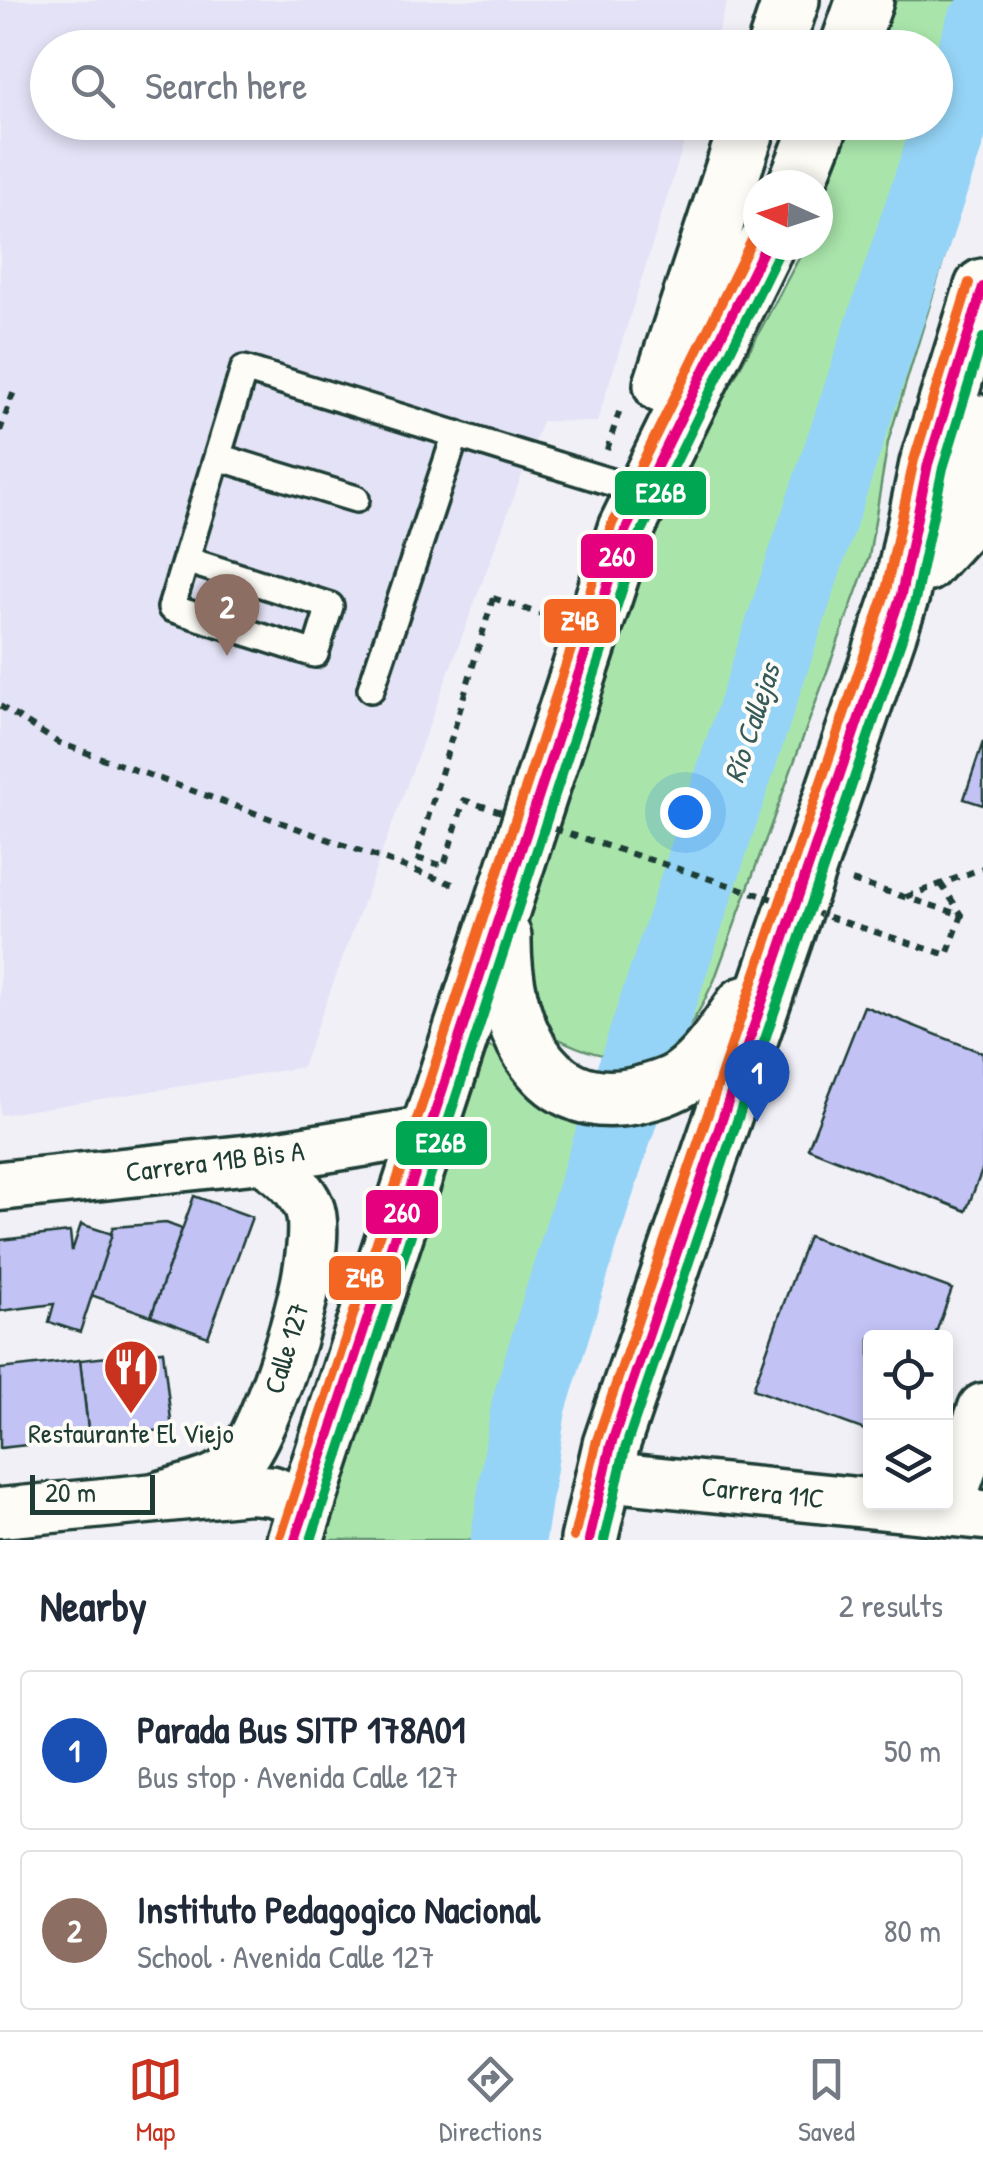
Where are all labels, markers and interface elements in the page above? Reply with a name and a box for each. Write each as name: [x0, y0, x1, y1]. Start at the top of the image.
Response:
search box: [30, 30, 953, 140]
icon: search: [65, 58, 120, 113]
text: Search here: [145, 59, 307, 111]
north arrow: [743, 170, 833, 260]
line badge: E26B: [613, 469, 708, 517]
text: E26B: [636, 473, 686, 511]
line badge: 260: [579, 532, 655, 580]
text: 260: [599, 537, 636, 575]
pin: 2: [194, 574, 260, 656]
line badge: Z4B: [542, 597, 618, 645]
text: Z4B: [561, 601, 599, 639]
water label: Río Callejas: [713, 656, 790, 788]
your location: [660, 787, 711, 838]
pin: 1: [724, 1040, 790, 1122]
line badge: E26B: [394, 1119, 489, 1167]
text: E26B: [416, 1123, 466, 1161]
street label: Carrera 11B Bis A: [124, 1131, 307, 1191]
line badge: 260: [364, 1188, 440, 1236]
text: 260: [384, 1193, 421, 1231]
line badge: Z4B: [327, 1254, 403, 1302]
text: Z4B: [346, 1258, 384, 1296]
street label: Calle 127: [254, 1298, 318, 1398]
map controls: [863, 1330, 953, 1510]
button: locate: [863, 1330, 953, 1420]
restaurant icon: Restaurante El Viejo: [101, 1337, 161, 1416]
place label: Restaurante El Viejo: [28, 1414, 234, 1452]
button: layers: [863, 1420, 953, 1510]
street label: Carrera 11C: [700, 1467, 826, 1517]
scale bar: [30, 1470, 155, 1514]
text: 20 m: [45, 1473, 96, 1511]
text: Nearby: [40, 1577, 147, 1634]
text: 2 results: [839, 1584, 943, 1627]
text: Parada Bus SITP 178A01: [137, 1703, 466, 1755]
text: 1: [69, 1729, 80, 1772]
text: 50 m: [884, 1729, 941, 1772]
text: Bus stop · Avenida Calle 127: [137, 1755, 458, 1798]
text: Instituto Pedagogico Nacional: [137, 1883, 540, 1935]
text: 2: [67, 1909, 82, 1952]
text: 80 m: [884, 1909, 941, 1952]
text: School · Avenida Calle 127: [137, 1935, 435, 1978]
tab: Map: [128, 2052, 183, 2150]
tab: Directions: [439, 2052, 542, 2150]
tab: Saved: [798, 2052, 855, 2150]

